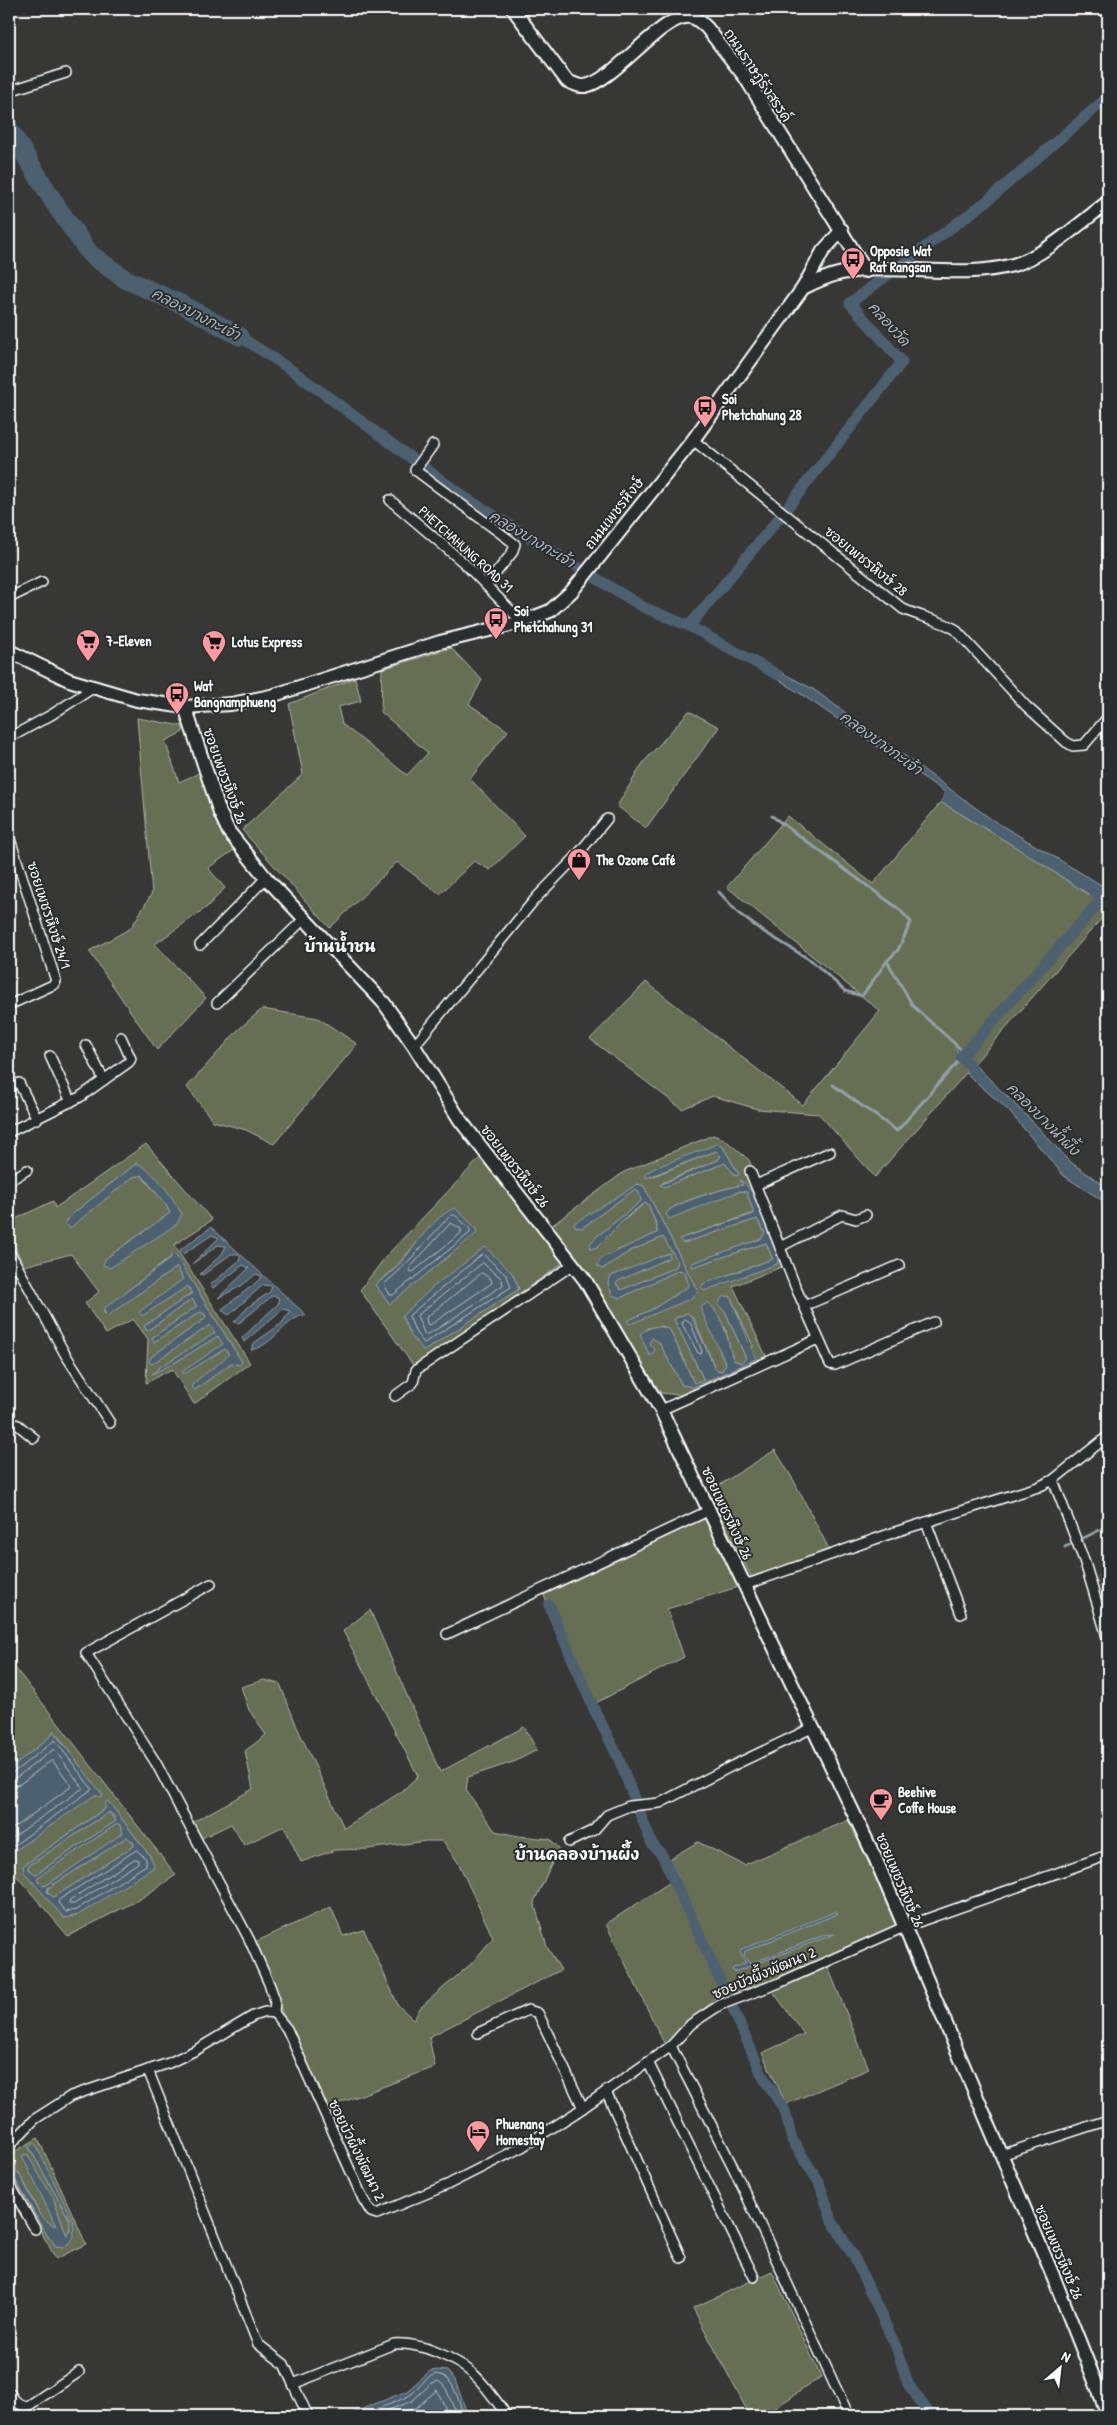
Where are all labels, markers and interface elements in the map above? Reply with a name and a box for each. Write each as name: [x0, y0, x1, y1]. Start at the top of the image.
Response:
street label: ถนนราษฎ์รังสรรค์: [720, 24, 797, 125]
place label: Opposie Wat Rat Rangsan: [870, 241, 933, 278]
bus stop icon: Opposie Wat Rat Rangsan: [840, 246, 866, 280]
water label: คลองบางกะเจ้า: [149, 282, 245, 345]
water label: คลองวัด: [864, 297, 916, 351]
place label: Soi Phetchahung 28: [722, 389, 802, 426]
bus stop icon: Soi Phetchahung 28: [692, 394, 718, 428]
street label: ถนนเพชรหึงษ์: [580, 472, 648, 553]
street label: PHETCHAHUNG ROAD 31: [415, 501, 518, 596]
water label: คลองบางกะเจ้า: [486, 505, 580, 573]
street label: ซอยเพชรหึงษ์ 28: [821, 521, 912, 600]
place label: Soi Phetchahung 31: [514, 601, 592, 638]
bus stop icon: Soi Phetchahung 31: [483, 606, 509, 640]
supermarket icon: 7-Eleven: [75, 628, 101, 662]
supermarket icon: Lotus Express: [201, 629, 227, 663]
place label: 7-Eleven: [105, 631, 152, 650]
place label: Lotus Express: [232, 632, 303, 653]
place label: Wat Bangnamphueng: [194, 676, 276, 713]
bus stop icon: Wat Bangnamphueng: [164, 681, 190, 715]
water label: คลองบางกะเจ้า: [836, 706, 928, 780]
street label: ซอยเพชรหึงษ์ 26: [199, 725, 252, 827]
shop icon: The Ozone Café: [566, 847, 592, 881]
place label: The Ozone Café: [595, 850, 676, 869]
street label: ซอยเพชรหึงษ์ 24/1: [23, 859, 76, 971]
district label: บ้านน้ำชน: [304, 930, 376, 957]
water label: คลองบางน้ำผึ้ง: [1002, 1075, 1088, 1161]
street label: ซอยเพชรหึงษ์ 26: [477, 1120, 554, 1212]
street label: ซอยเพชรหึงษ์ 26: [698, 1463, 758, 1563]
place label: Beehive Coffe House: [898, 1782, 957, 1817]
cafe icon: Beehive Coffe House: [868, 1787, 894, 1821]
street label: ซอยเพชรหึงษ์ 26: [872, 1830, 929, 1930]
district label: บ้านคลองบ้านผึ้ง: [515, 1839, 639, 1865]
street label: ซอยบัวผึ้งพัฒนา 2: [709, 1941, 819, 2003]
street label: ซอยบัวผึ้งพัฒนา 2: [325, 2095, 392, 2204]
place label: Phuenang Homestay: [496, 2114, 545, 2151]
hotel icon: Phuenang Homestay: [465, 2119, 491, 2153]
street label: ซอยเพชรหึงษ์ 26: [1031, 2202, 1088, 2302]
north arrow: [1034, 2342, 1084, 2392]
text: N: [1059, 2346, 1075, 2366]

